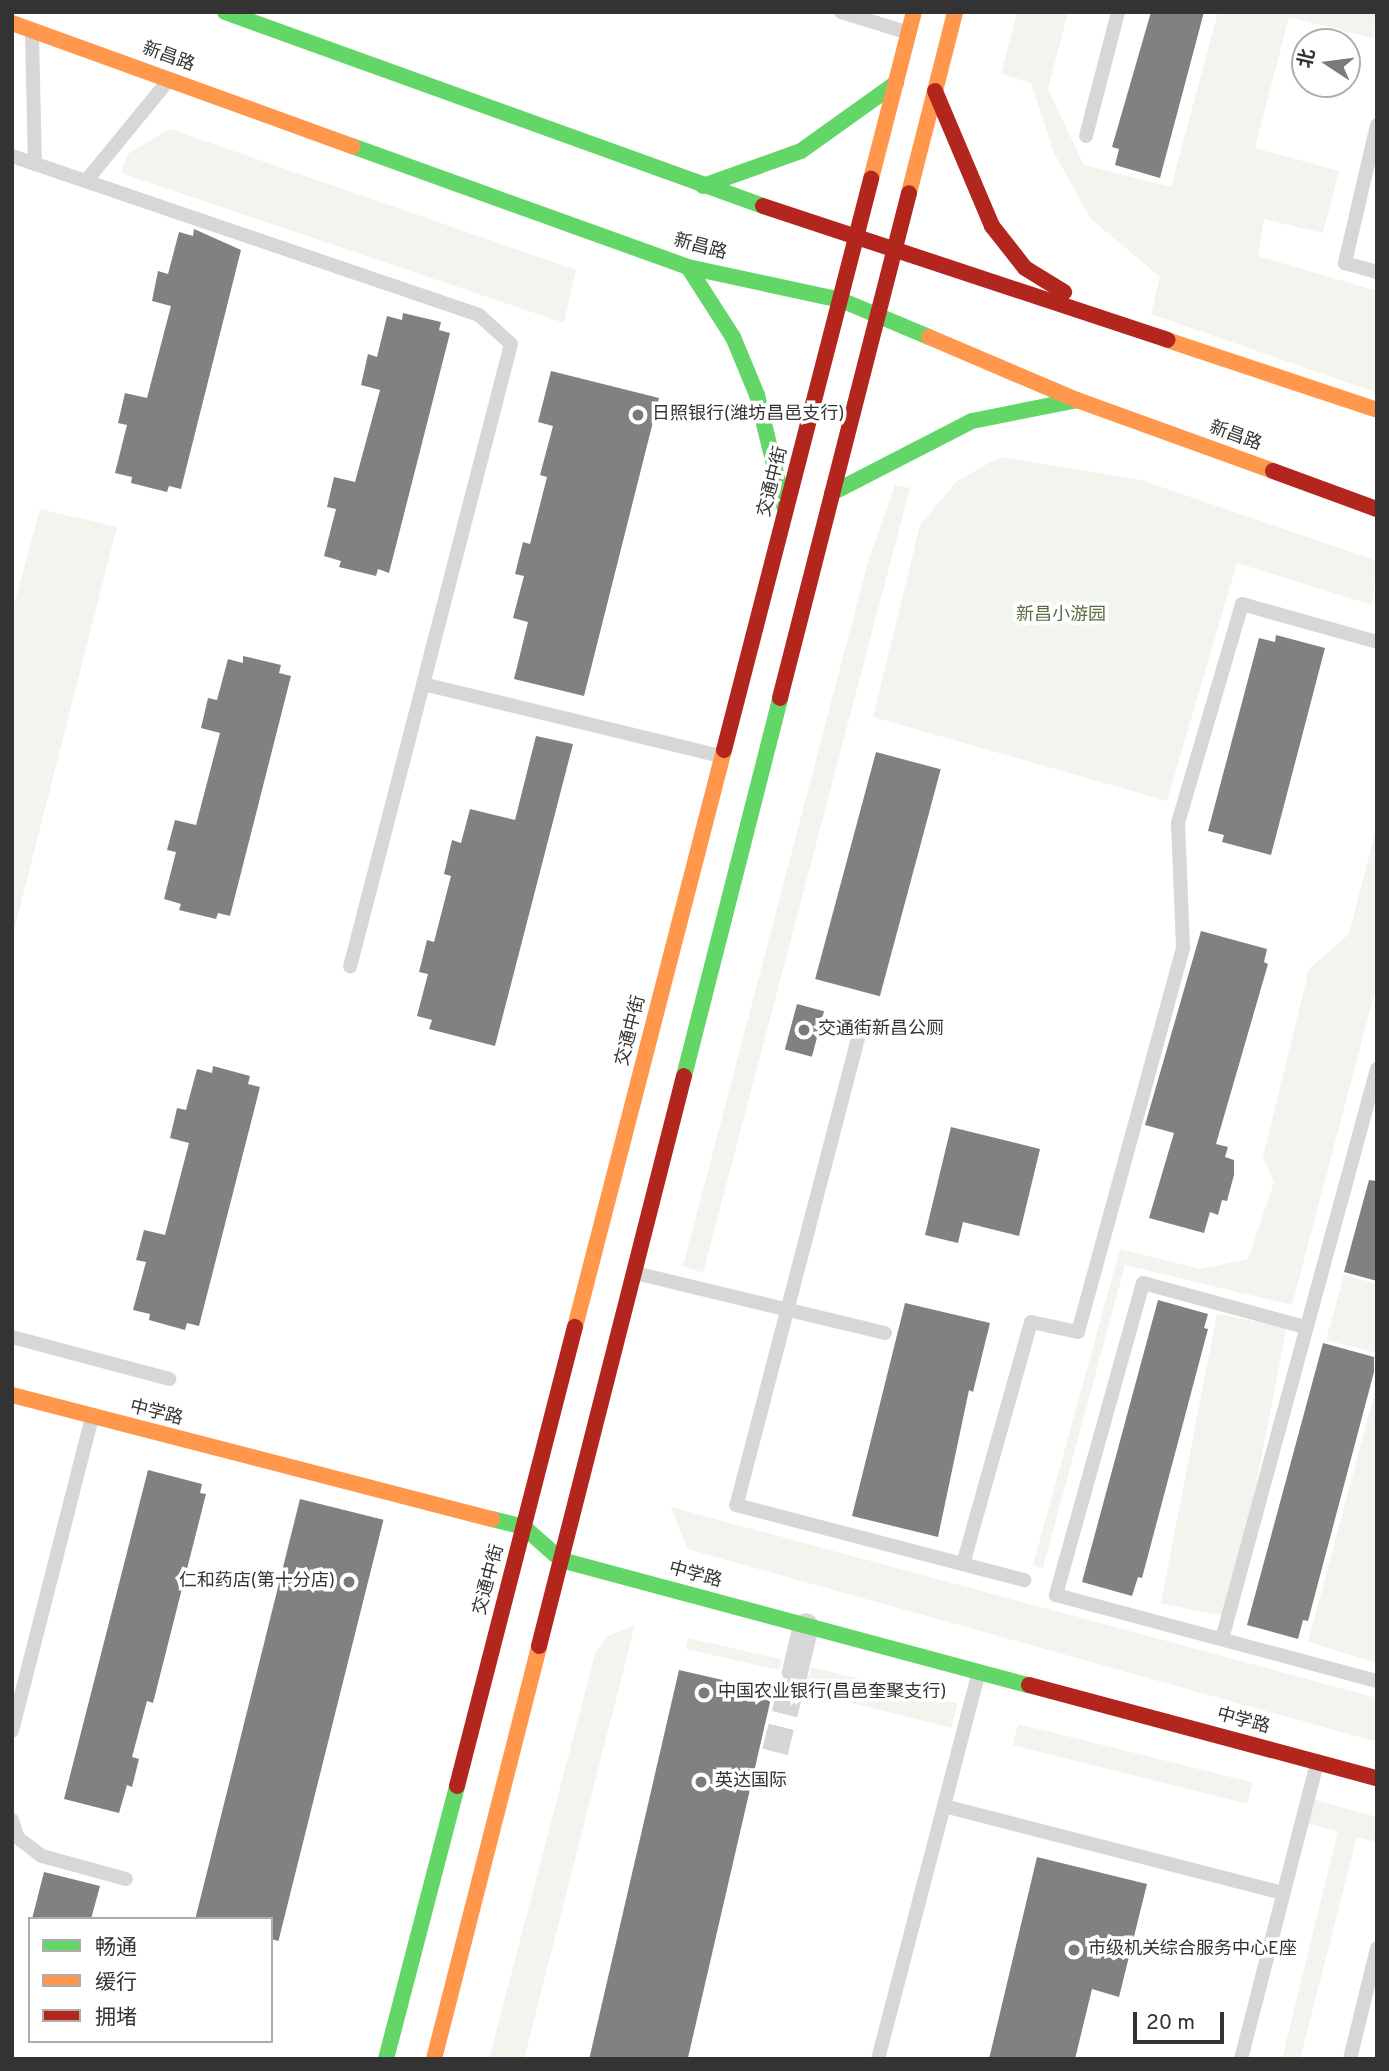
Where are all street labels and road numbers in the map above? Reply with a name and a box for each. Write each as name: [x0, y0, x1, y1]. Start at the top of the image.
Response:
street label: 新昌路: [139, 39, 197, 77]
street label: 新昌路: [671, 231, 729, 265]
street label: 新昌路: [1206, 418, 1264, 456]
street label: 交通中街: [755, 444, 793, 520]
street label: 交通中街: [613, 993, 651, 1069]
street label: 中学路: [127, 1397, 185, 1431]
street label: 交通中街: [470, 1542, 510, 1618]
street label: 中学路: [666, 1559, 724, 1593]
street label: 中学路: [1214, 1705, 1272, 1739]

